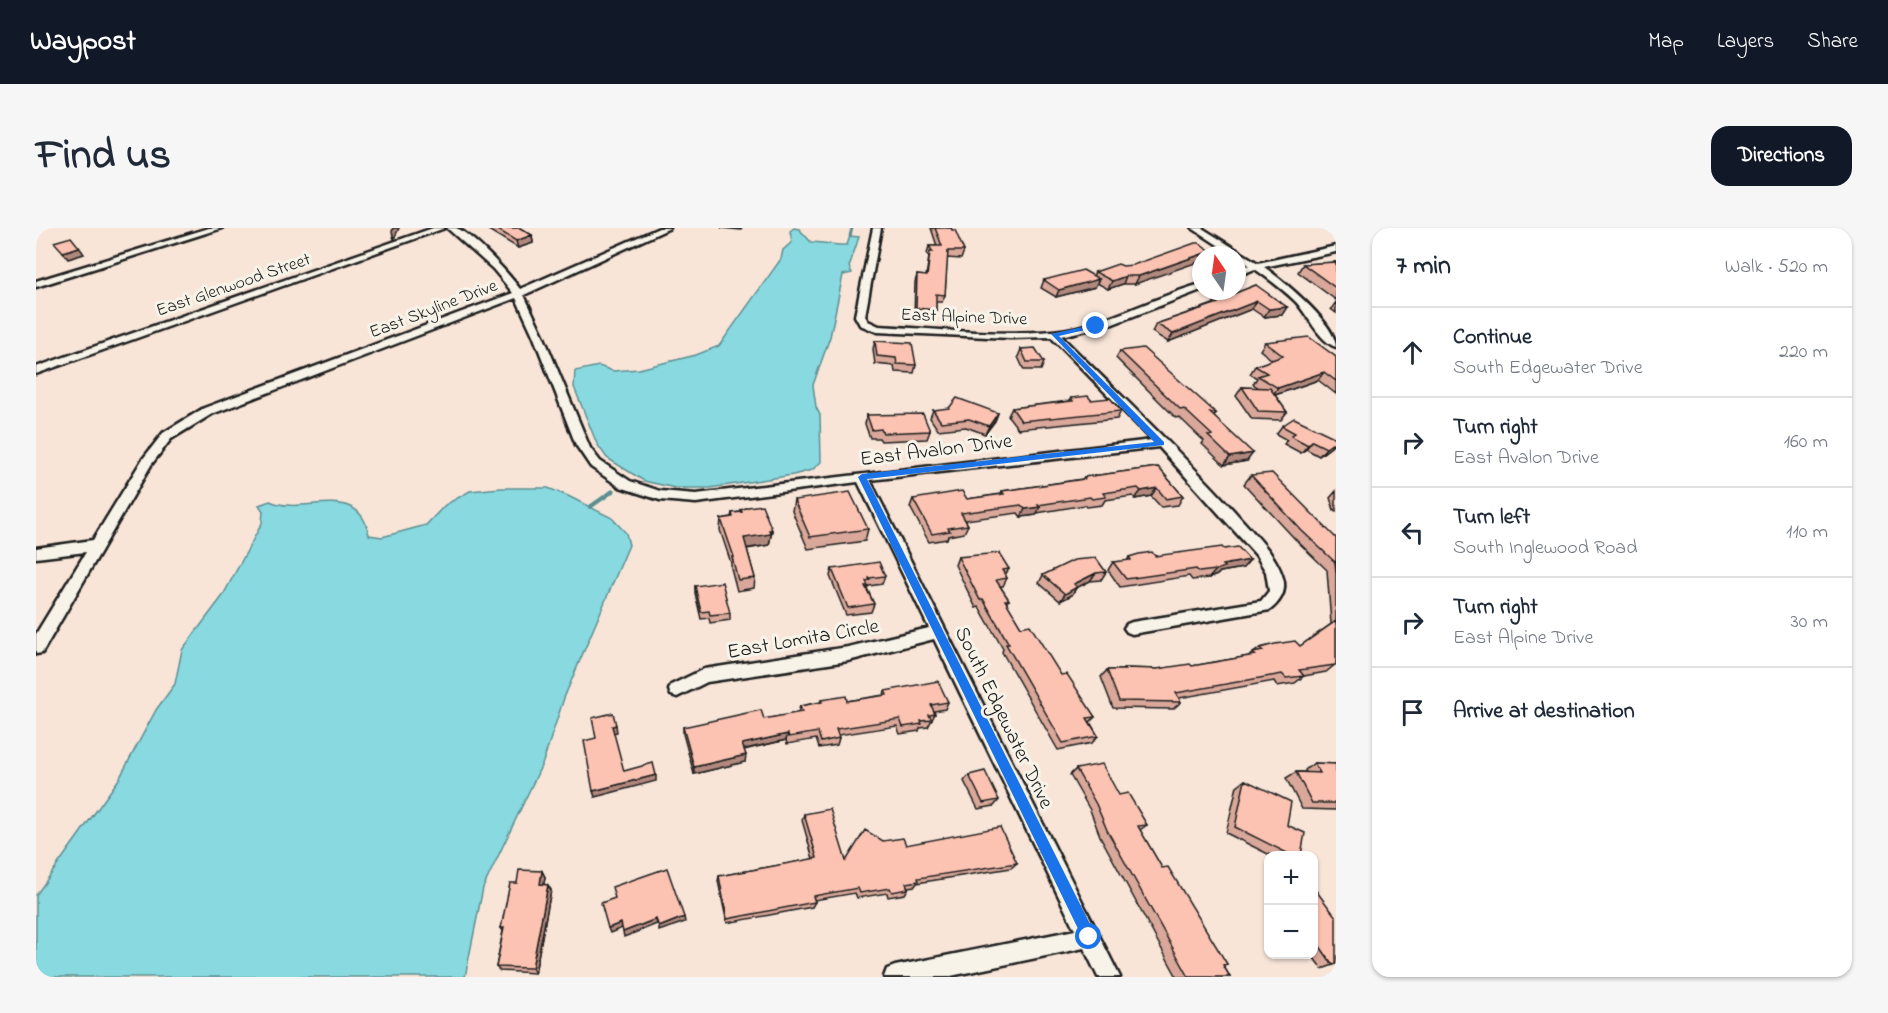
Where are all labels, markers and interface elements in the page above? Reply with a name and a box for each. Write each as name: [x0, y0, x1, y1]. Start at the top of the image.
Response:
text: Waypost: [30, 22, 136, 63]
text: Map: [1648, 27, 1684, 57]
text: Layers: [1717, 27, 1774, 57]
text: Share: [1807, 27, 1858, 57]
text: Find us: [36, 126, 171, 187]
button: Directions: [1711, 126, 1852, 186]
north arrow: [1192, 246, 1246, 300]
street label: East Glenwood Street: [153, 247, 314, 325]
text: 7 min: [1396, 248, 1451, 286]
text: Walk · 520 m: [1725, 253, 1828, 282]
street label: East Skyline Drive: [366, 273, 502, 346]
street label: East Alpine Drive: [900, 303, 1029, 333]
route end: [1082, 312, 1108, 338]
text: Continue: [1453, 322, 1532, 354]
icon: ahead: [1396, 336, 1429, 369]
text: 220 m: [1779, 338, 1828, 367]
text: South Edgewater Drive: [1453, 354, 1643, 383]
text: Turn right: [1453, 412, 1538, 444]
icon: right: [1396, 426, 1429, 459]
street label: East Avalon Drive: [858, 427, 1015, 475]
text: 160 m: [1784, 428, 1828, 457]
text: East Avalon Drive: [1453, 444, 1599, 473]
text: Turn left: [1453, 502, 1530, 534]
icon: left: [1396, 516, 1429, 549]
text: 110 m: [1786, 518, 1828, 547]
text: South Inglewood Road: [1453, 534, 1637, 563]
text: Turn right: [1453, 592, 1538, 624]
icon: right: [1396, 606, 1429, 639]
text: 30 m: [1791, 608, 1828, 637]
street label: East Lomita Circle: [725, 612, 882, 668]
street label: South Edgewater Drive: [944, 622, 1061, 815]
text: East Alpine Drive: [1453, 624, 1594, 653]
icon: arrive: [1396, 696, 1429, 729]
text: Arrive at destination: [1453, 696, 1635, 728]
map controls: [1264, 851, 1318, 959]
button: +: [1264, 851, 1318, 905]
button: −: [1264, 905, 1318, 959]
route start: [1075, 923, 1101, 949]

